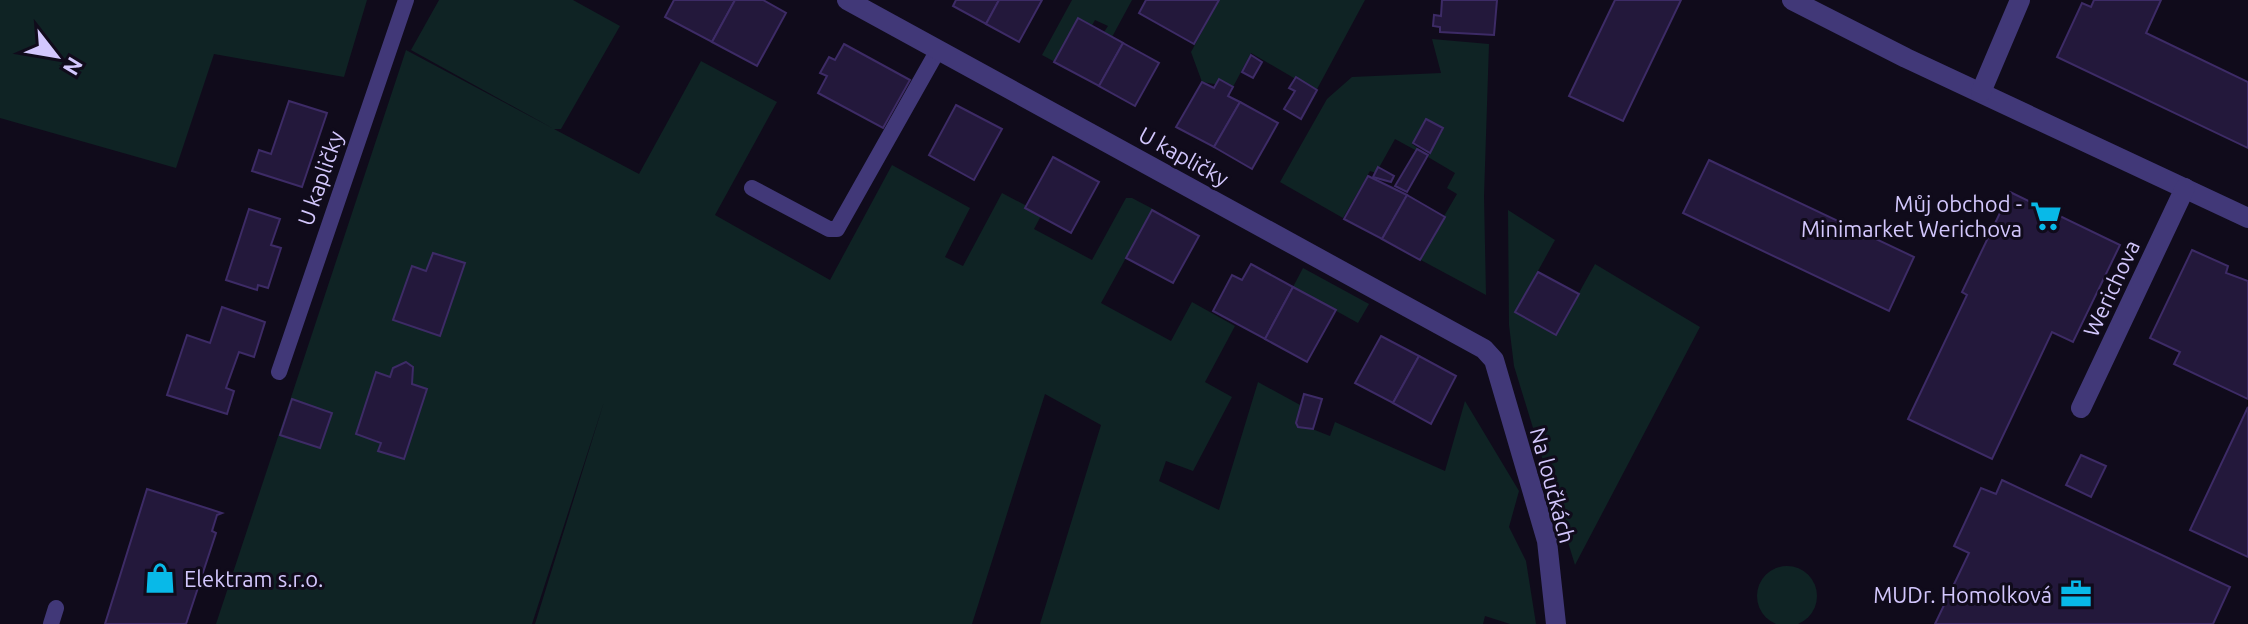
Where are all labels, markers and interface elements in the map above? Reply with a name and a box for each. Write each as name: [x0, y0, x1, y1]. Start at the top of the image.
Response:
north arrow: [16, 16, 96, 96]
text: N: [59, 53, 89, 80]
street label: U kapličky: [1135, 121, 1233, 191]
street label: U kapličky: [292, 127, 348, 229]
place label: Můj obchod - Minimarket Werichova: [1801, 191, 2022, 241]
supermarket icon: Můj obchod - Minimarket Werichova: [2029, 199, 2063, 233]
street label: Werichova: [2078, 236, 2144, 340]
street label: Na loučkách: [1526, 424, 1580, 546]
shop icon: Elektram s.r.o.: [143, 561, 177, 595]
place label: Elektram s.r.o.: [184, 566, 323, 591]
office icon: MUDr. Homolková: [2059, 577, 2093, 611]
place label: MUDr. Homolková: [1873, 582, 2052, 607]

